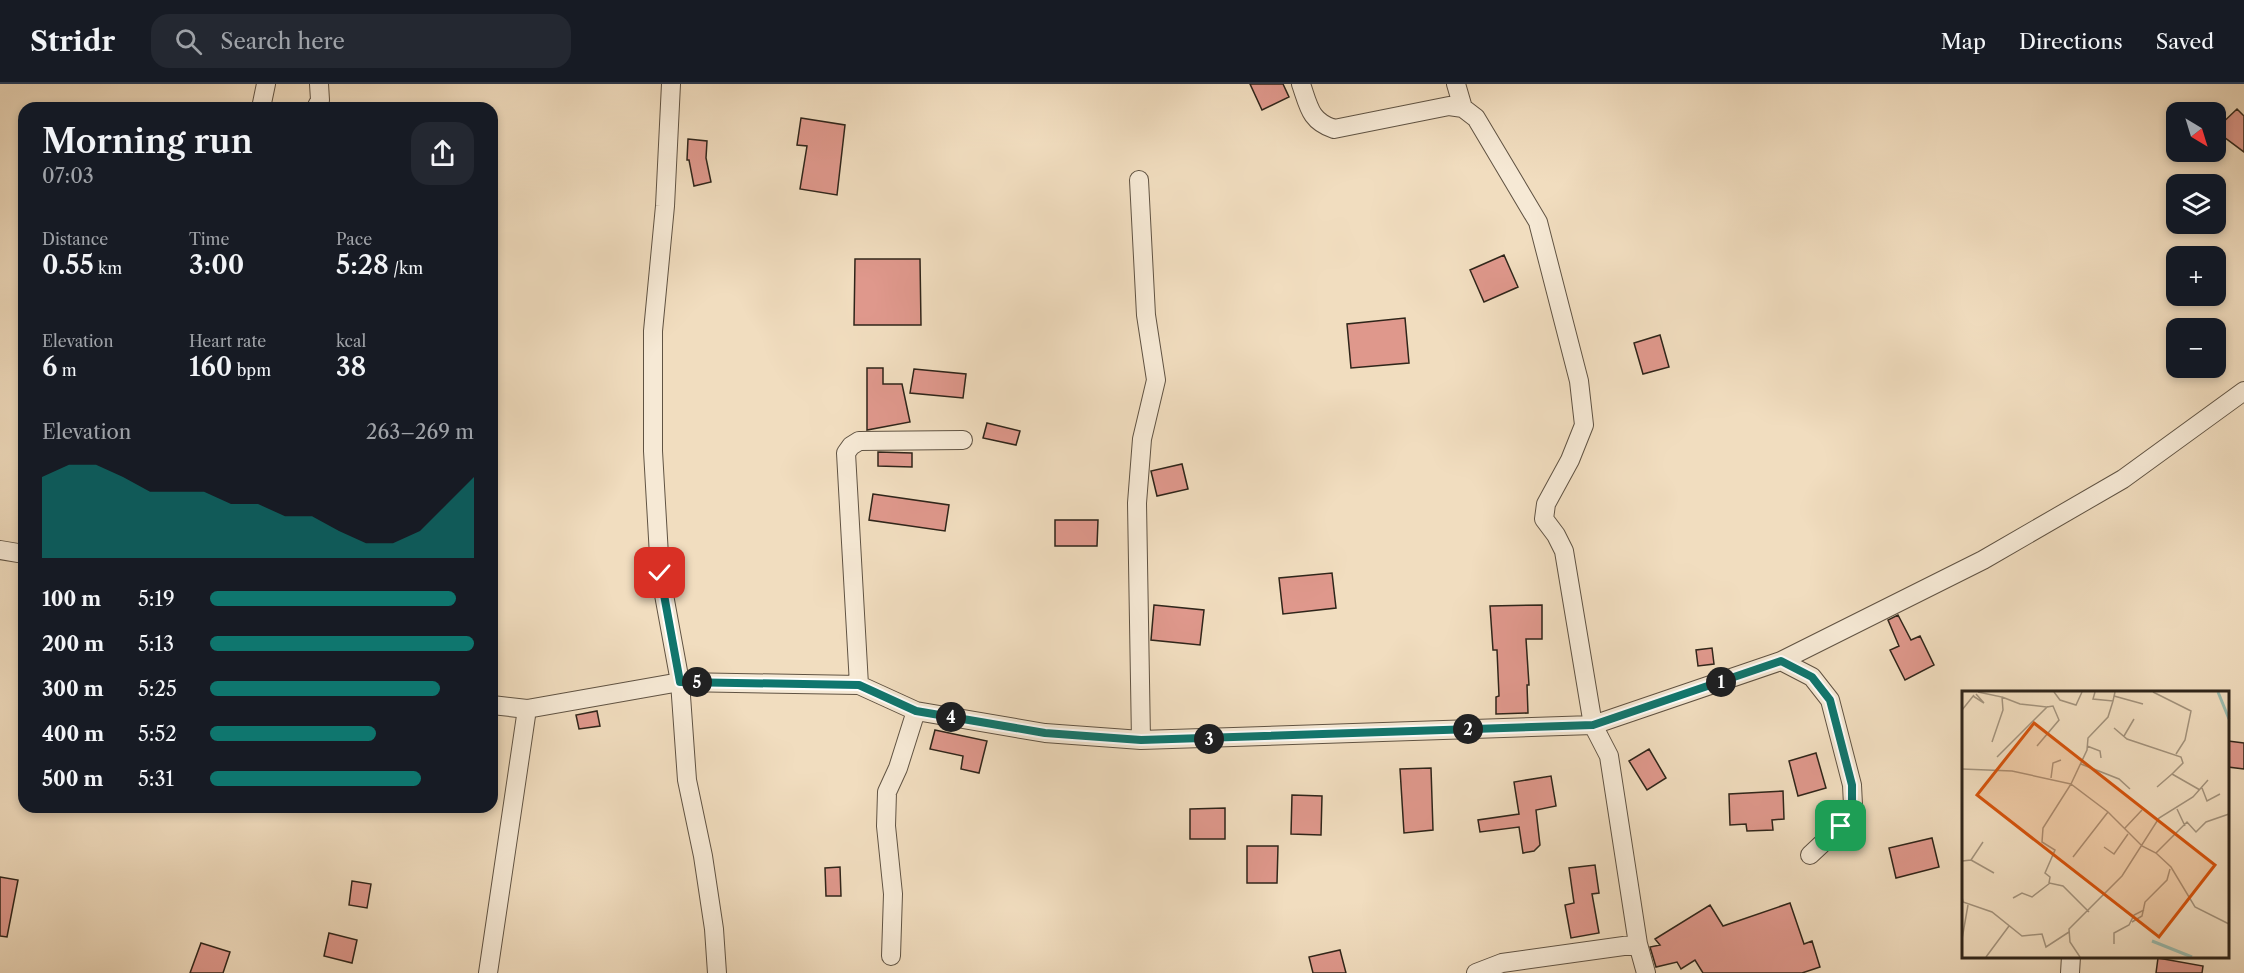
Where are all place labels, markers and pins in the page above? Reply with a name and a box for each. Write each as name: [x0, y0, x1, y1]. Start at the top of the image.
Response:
pin: [634, 547, 685, 598]
pin: 5: [682, 667, 712, 697]
pin: 1: [1706, 667, 1736, 697]
pin: 4: [936, 702, 966, 732]
pin: 2: [1453, 714, 1483, 744]
pin: 3: [1194, 724, 1224, 754]
pin: [1815, 800, 1866, 851]

